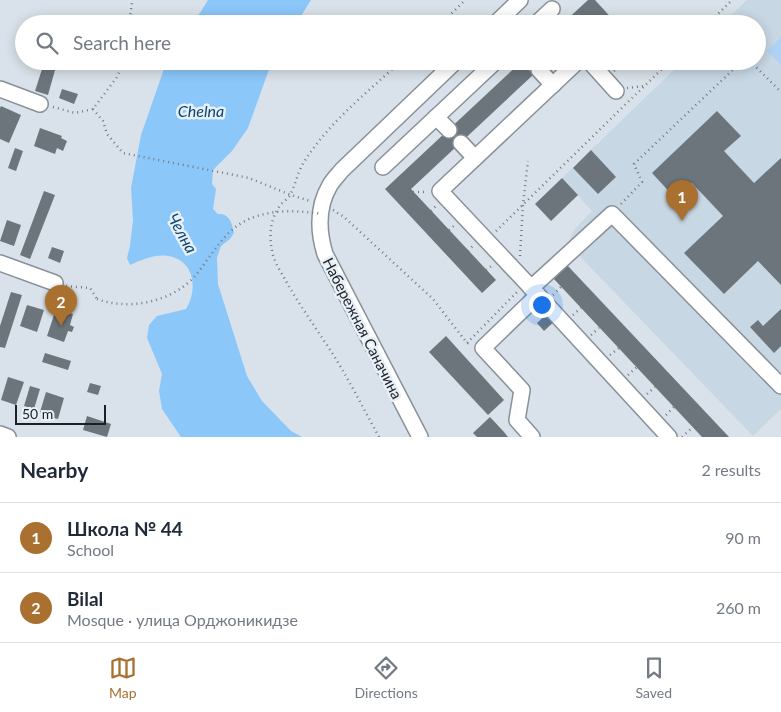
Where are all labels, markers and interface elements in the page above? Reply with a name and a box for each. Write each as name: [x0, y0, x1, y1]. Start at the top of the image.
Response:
search box: [15, 15, 766, 70]
icon: search: [33, 29, 61, 57]
text: Search here: [73, 31, 171, 54]
water label: Chelna: [178, 101, 224, 120]
pin: 1: [666, 180, 698, 221]
water label: Челна: [164, 210, 202, 256]
street label: Набережная Саначина: [320, 254, 406, 402]
pin: 2: [45, 285, 77, 326]
your location: [529, 292, 555, 318]
scale bar: [15, 402, 106, 425]
text: 50 m: [22, 405, 53, 422]
text: Nearby: [20, 457, 88, 482]
text: 2 results: [701, 460, 761, 479]
text: Школа № 44: [67, 517, 183, 540]
text: 1: [31, 528, 41, 547]
text: 90 m: [725, 528, 761, 547]
text: School: [67, 540, 114, 559]
text: Bilal: [67, 587, 103, 610]
text: 2: [31, 598, 41, 617]
text: 260 m: [716, 598, 761, 617]
text: Mosque · улица Орджоникидзе: [67, 610, 298, 629]
tab: Map: [109, 654, 137, 701]
tab: Directions: [355, 654, 418, 701]
tab: Saved: [636, 654, 672, 701]

